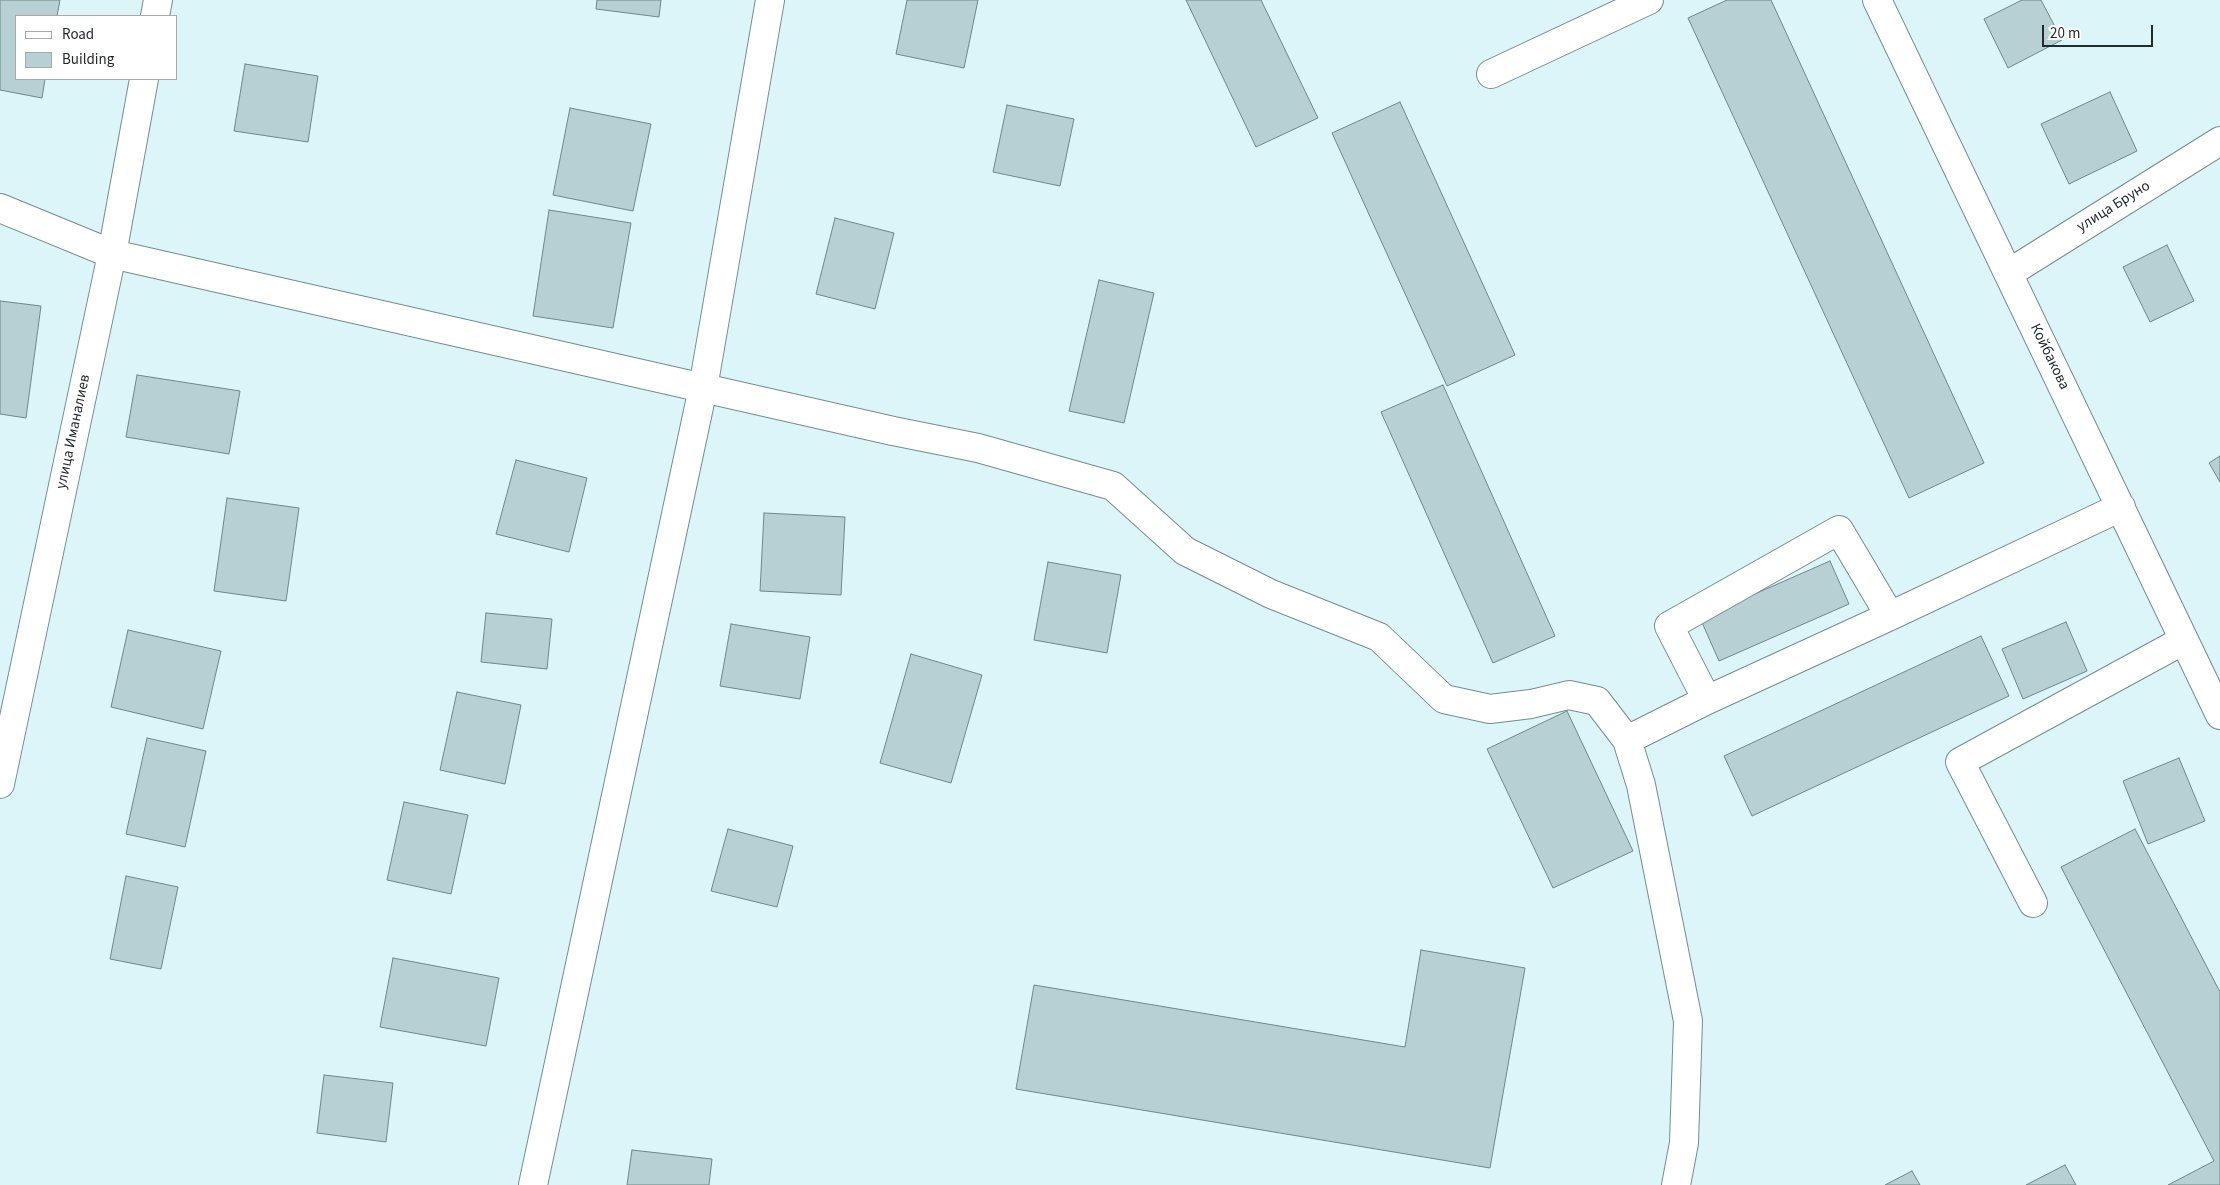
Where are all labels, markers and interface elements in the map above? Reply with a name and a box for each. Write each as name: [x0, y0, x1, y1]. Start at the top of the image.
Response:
legend: [15, 15, 178, 80]
scale bar: [2045, 15, 2156, 47]
text: 20 m: [2050, 23, 2080, 44]
text: Road: [62, 24, 94, 45]
text: Building: [62, 49, 114, 70]
street label: улица Бруно: [2074, 177, 2154, 237]
street label: Койбакова: [2025, 321, 2073, 393]
street label: улица Иманалиев: [53, 373, 95, 491]

